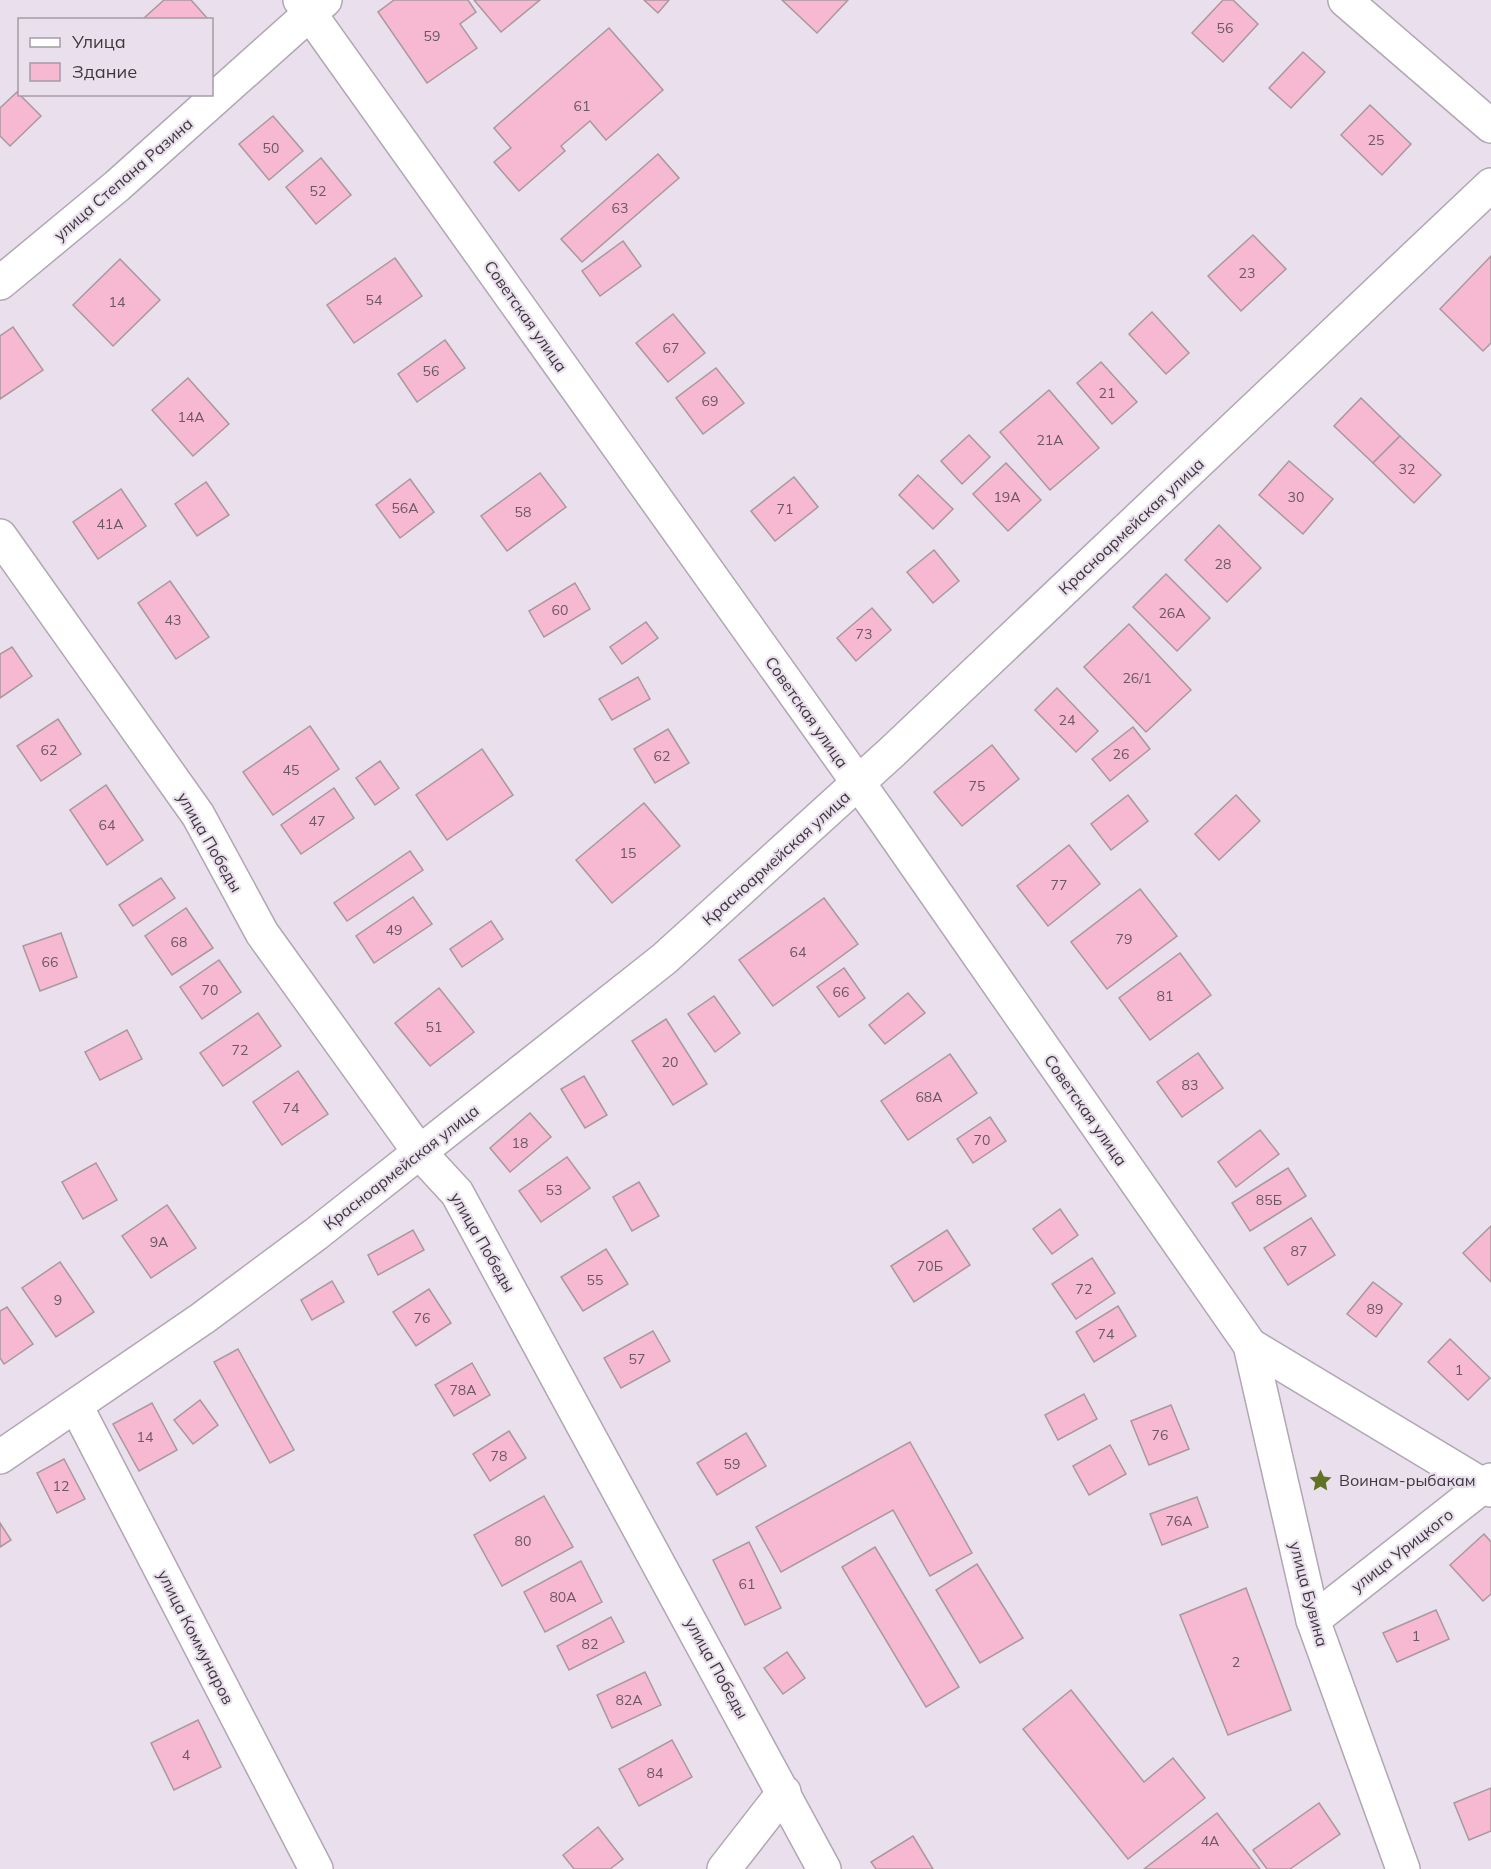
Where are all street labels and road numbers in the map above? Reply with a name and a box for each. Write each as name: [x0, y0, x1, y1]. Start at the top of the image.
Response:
street label: улица Степана Разина: [49, 113, 197, 245]
street label: Советская улица: [480, 257, 572, 375]
street label: Красноармейская улица: [1054, 453, 1208, 599]
street label: Советская улица: [761, 653, 853, 771]
street label: Красноармейская улица: [698, 786, 854, 930]
street label: улица Победы: [173, 788, 247, 896]
street label: Советская улица: [1040, 1051, 1132, 1169]
street label: Красноармейская улица: [319, 1100, 483, 1234]
street label: улица Победы: [446, 1188, 520, 1296]
street label: улица Урицкого: [1347, 1504, 1457, 1596]
street label: улица Бувина: [1285, 1539, 1333, 1649]
street label: улица Коммунаров: [153, 1567, 239, 1708]
street label: улица Победы: [681, 1614, 753, 1722]

